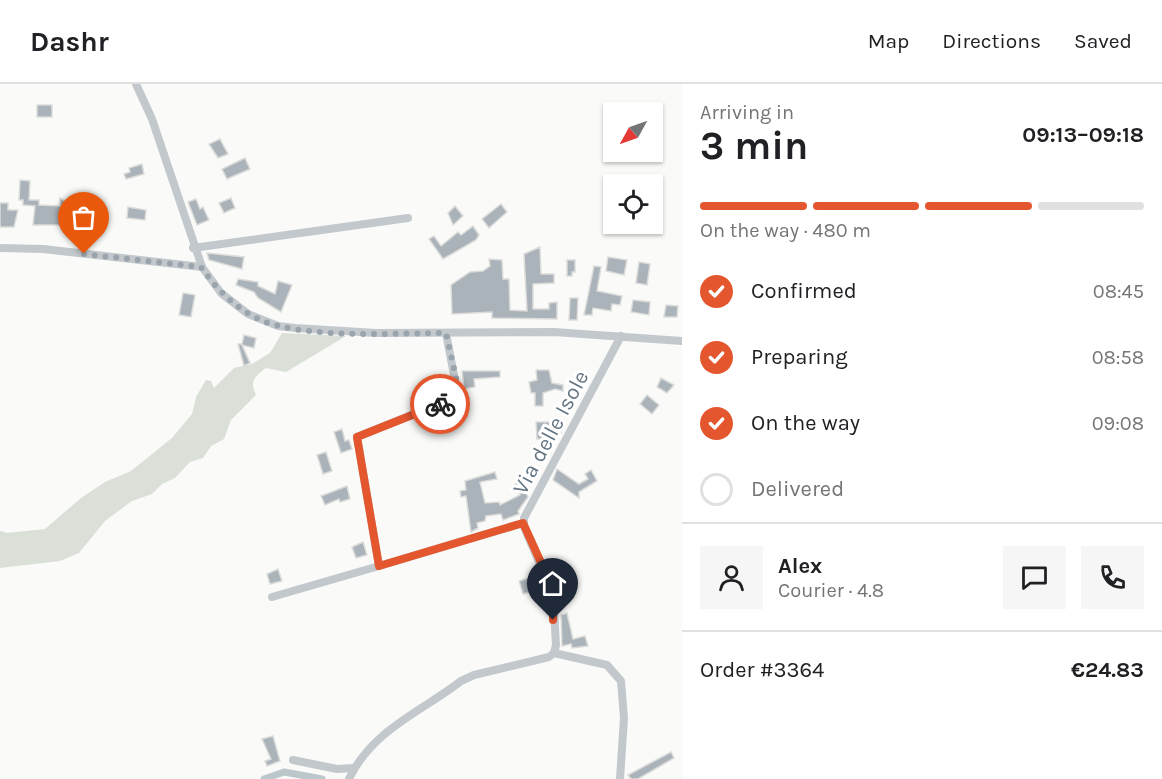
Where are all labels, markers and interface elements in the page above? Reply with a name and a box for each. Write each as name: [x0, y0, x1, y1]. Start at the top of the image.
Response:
text: Dashr: [30, 25, 109, 58]
text: Map: [868, 29, 909, 53]
text: Directions: [942, 29, 1041, 53]
text: Saved: [1074, 29, 1132, 53]
text: Arriving in: [700, 101, 794, 124]
north arrow: [603, 102, 663, 162]
map controls: [603, 102, 663, 234]
text: 09:13–09:18: [1022, 122, 1144, 148]
text: 3 min: [700, 123, 808, 169]
button: locate: [603, 174, 663, 234]
pin: [58, 192, 109, 254]
icon: bag: [67, 201, 100, 234]
text: On the way · 480 m: [700, 219, 871, 242]
icon: check: [700, 275, 733, 308]
text: Confirmed: [751, 278, 857, 304]
text: 08:45: [1093, 280, 1144, 303]
icon: check: [700, 341, 733, 374]
text: Preparing: [751, 344, 848, 370]
text: 08:58: [1092, 346, 1144, 369]
street label: Via delle Isole: [507, 366, 594, 499]
courier: [410, 374, 470, 434]
icon: bike: [424, 388, 457, 421]
icon: check: [700, 407, 733, 440]
text: On the way: [751, 410, 860, 436]
text: 09:08: [1092, 412, 1144, 435]
text: Delivered: [751, 476, 844, 502]
button: person: [700, 546, 763, 609]
button: chat: [1003, 546, 1066, 609]
button: phone: [1081, 546, 1144, 609]
text: Alex: [778, 553, 822, 579]
pin: [527, 558, 578, 620]
icon: home: [536, 567, 569, 600]
text: Courier · 4.8: [778, 579, 884, 602]
text: Order #3364: [700, 657, 824, 683]
text: €24.83: [1071, 657, 1144, 683]

